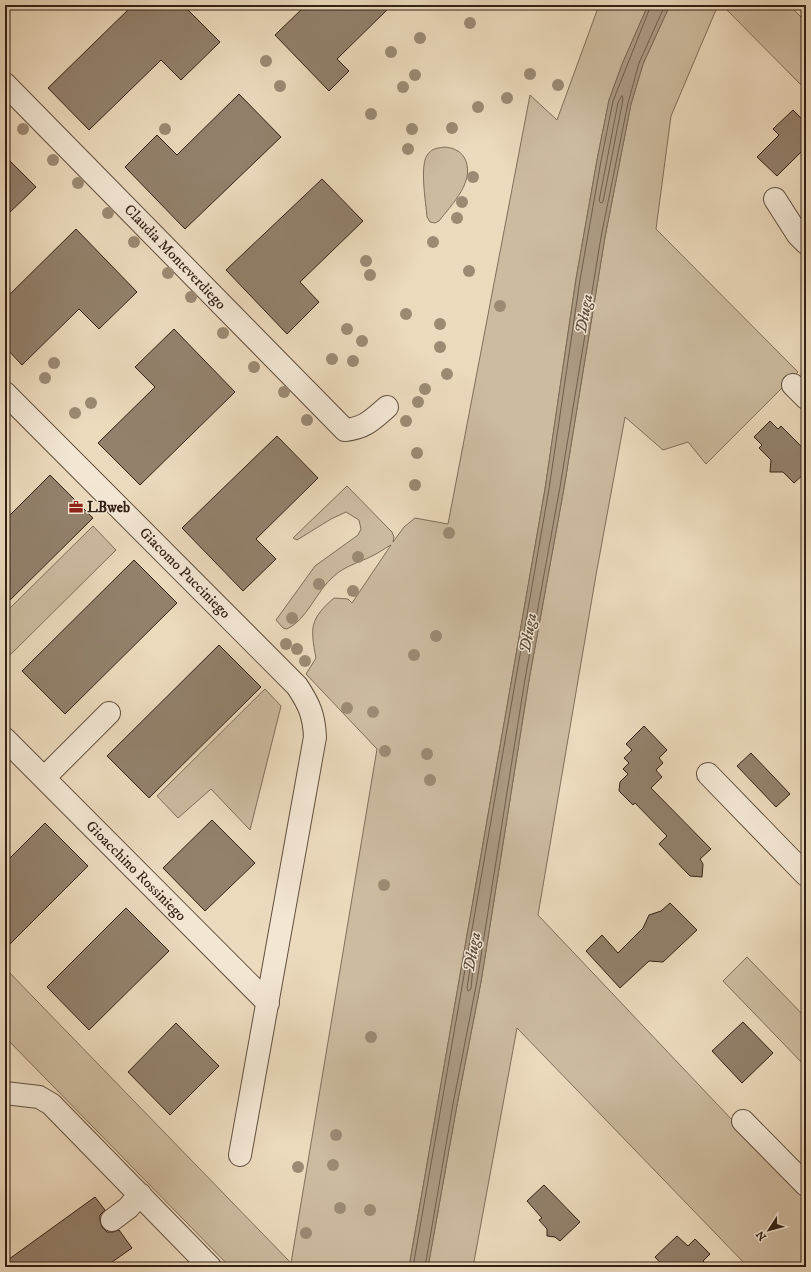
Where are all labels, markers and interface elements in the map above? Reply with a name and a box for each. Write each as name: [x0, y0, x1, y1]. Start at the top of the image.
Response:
street label: Claudia Monteverdiego: [120, 200, 230, 314]
water label: Długa: [571, 292, 597, 335]
place label: LBweb: [87, 498, 130, 517]
office icon: LBweb: [68, 499, 84, 515]
street label: Giacomo Pucciniego: [135, 523, 235, 623]
water label: Długa: [515, 611, 541, 654]
street label: Gioacchino Rossiniego: [82, 817, 190, 925]
water label: Długa: [459, 930, 485, 973]
north arrow: [749, 1210, 789, 1250]
text: N: [753, 1228, 770, 1243]

